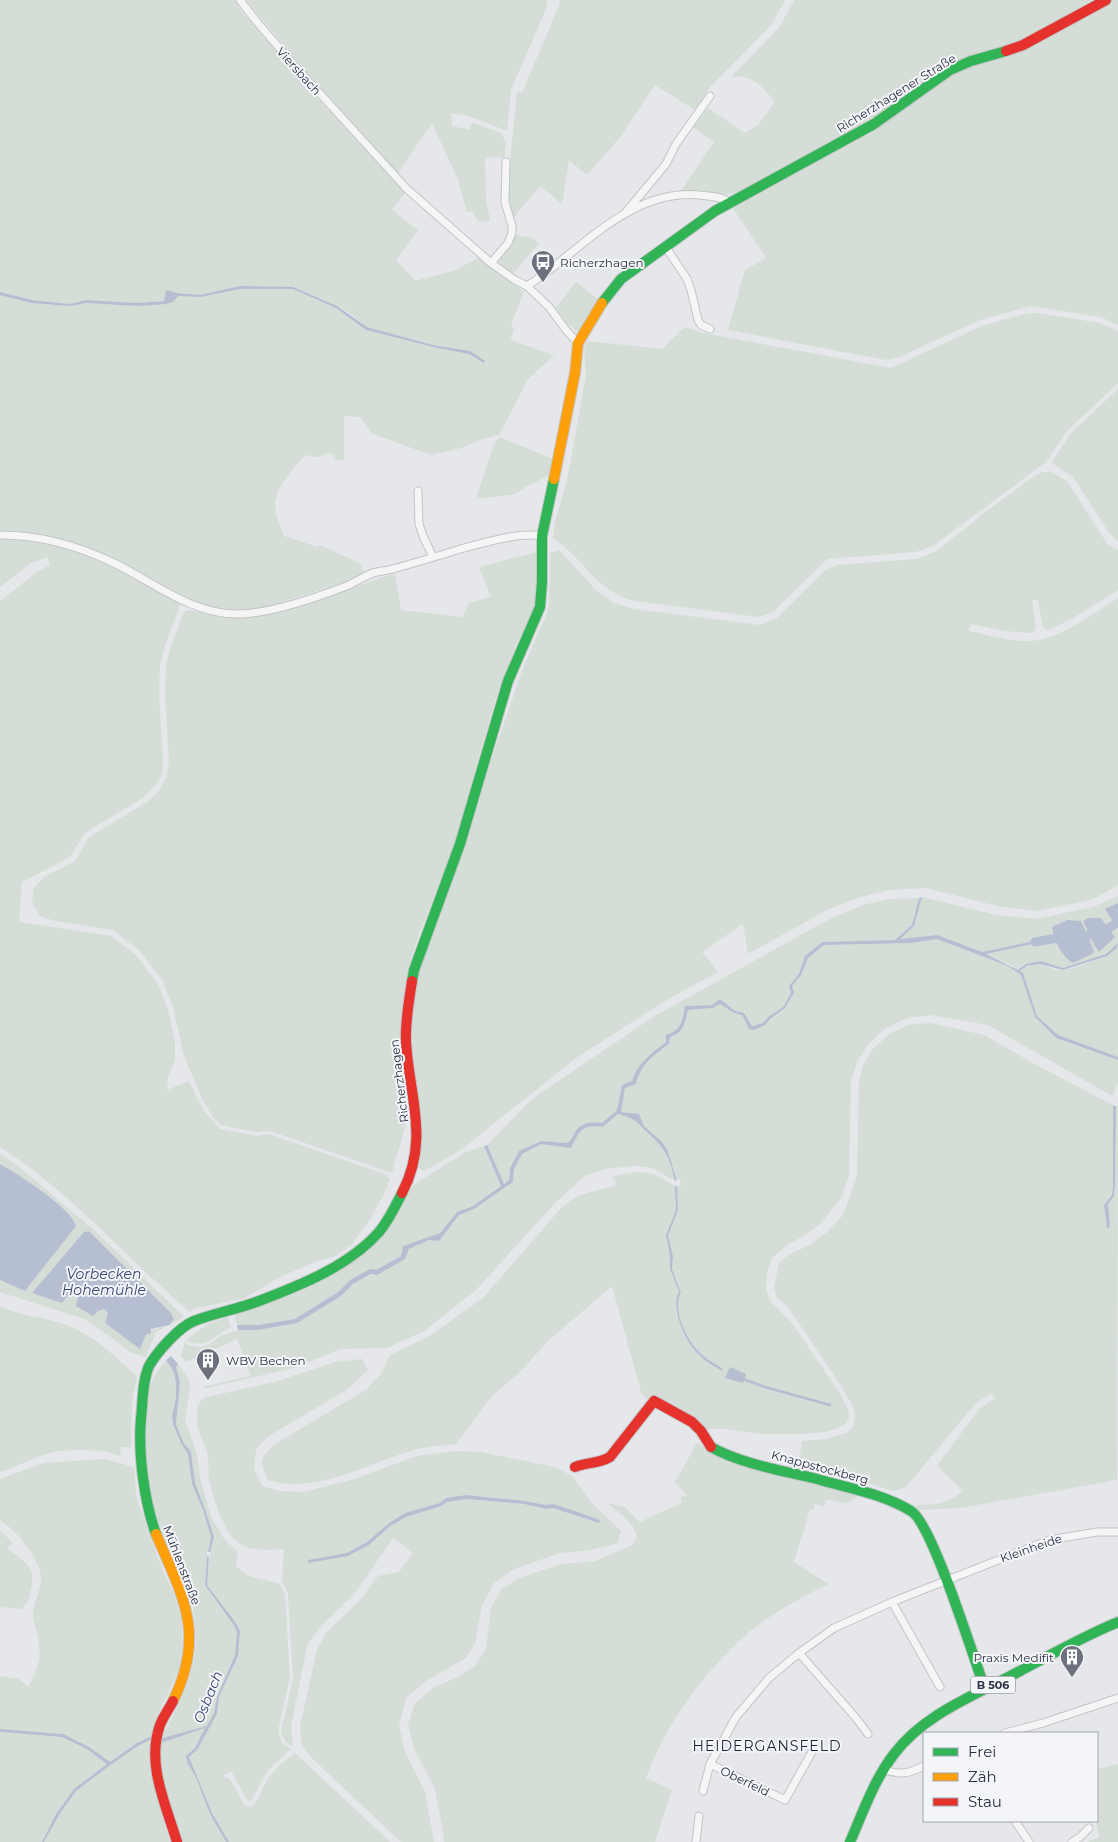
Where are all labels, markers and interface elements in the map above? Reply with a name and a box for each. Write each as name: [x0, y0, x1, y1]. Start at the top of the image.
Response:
street label: Viersbach: [274, 44, 324, 98]
street label: Richerzhagener Straße: [834, 50, 958, 136]
bus stop icon: Richerzhagen: [530, 249, 556, 283]
place label: Richerzhagen: [560, 255, 644, 270]
street label: Richerzhagen: [386, 1039, 412, 1123]
water label: Vorbecken Hohemühle: [62, 1265, 146, 1299]
building icon: WBV Bechen: [195, 1347, 221, 1381]
place label: WBV Bechen: [226, 1353, 306, 1368]
street label: Knappstockberg: [770, 1447, 870, 1487]
street label: Mühlenstraße: [160, 1523, 204, 1607]
street label: Kleinheide: [998, 1530, 1064, 1566]
building icon: Praxis Medifit: [1059, 1644, 1085, 1678]
place label: Praxis Medifit: [973, 1650, 1054, 1665]
water label: Osbach: [189, 1668, 227, 1726]
road number: B 506: [970, 1676, 1016, 1694]
legend: [923, 1732, 1098, 1822]
district label: HEIDERGANSFELD: [693, 1737, 841, 1755]
text: Frei: [968, 1742, 996, 1761]
street label: Oberfeld: [718, 1763, 772, 1799]
text: Zäh: [968, 1767, 997, 1786]
text: Stau: [968, 1792, 1002, 1811]

